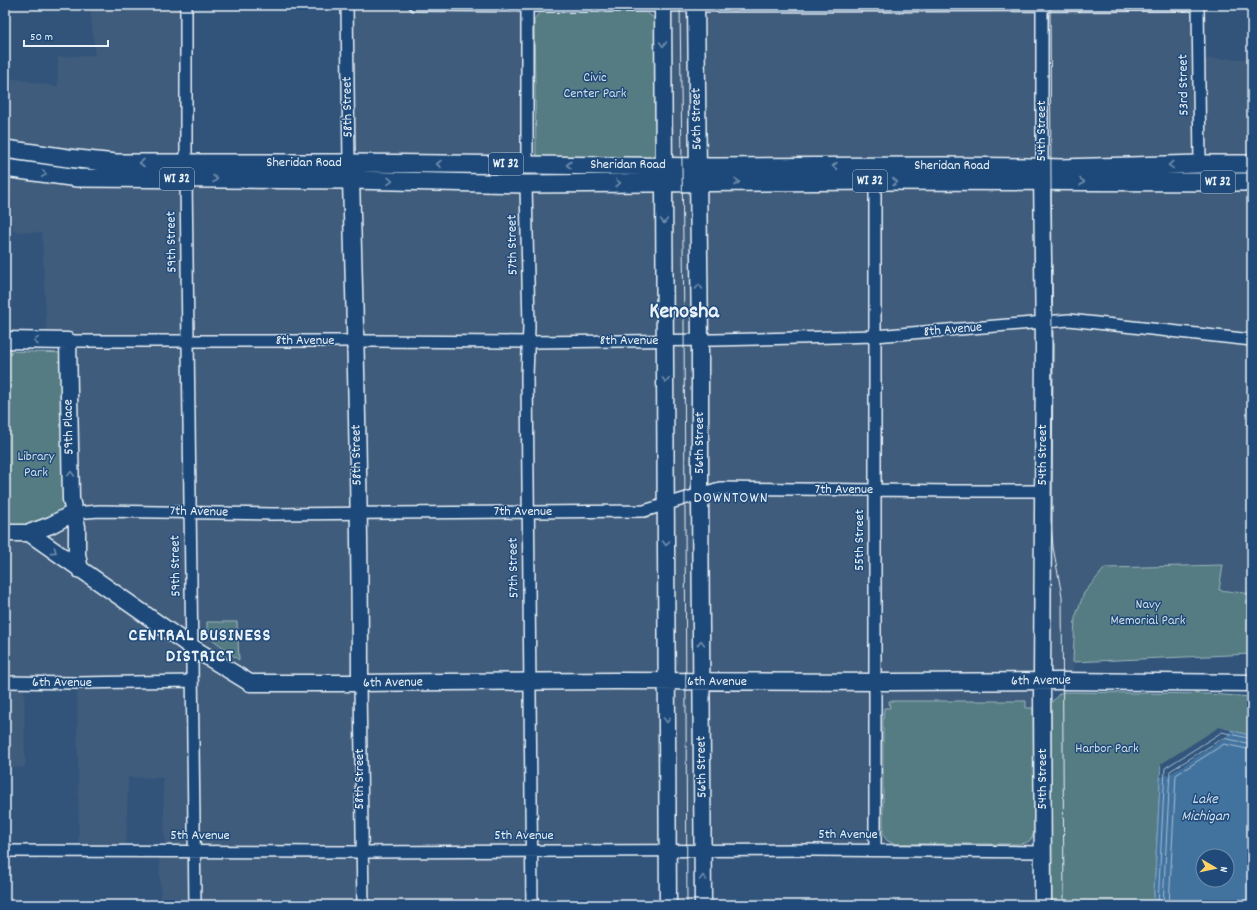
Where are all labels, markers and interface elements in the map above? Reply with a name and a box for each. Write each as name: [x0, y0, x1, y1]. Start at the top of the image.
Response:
scale bar: [24, 22, 108, 48]
text: 50 m: [30, 29, 53, 46]
one-way arrow: [659, 41, 667, 47]
street label: 53rd Street: [1173, 54, 1195, 116]
park label: Civic Center Park: [563, 68, 627, 104]
street label: 58th Street: [337, 76, 359, 138]
street label: 56th Street: [686, 88, 708, 150]
street label: 54th Street: [1032, 100, 1052, 162]
street label: Sheridan Road: [266, 153, 342, 173]
road number: WI 32: [489, 153, 523, 175]
street label: Sheridan Road: [590, 155, 666, 175]
street label: Sheridan Road: [914, 156, 990, 176]
one-way arrow: [139, 159, 145, 167]
one-way arrow: [436, 160, 442, 168]
one-way arrow: [1168, 160, 1174, 169]
one-way arrow: [566, 161, 572, 169]
one-way arrow: [832, 162, 838, 170]
road number: WI 32: [160, 168, 194, 190]
one-way arrow: [41, 169, 47, 178]
road number: WI 32: [853, 170, 887, 192]
road number: WI 32: [1201, 171, 1235, 193]
one-way arrow: [212, 175, 218, 183]
one-way arrow: [387, 177, 393, 185]
one-way arrow: [734, 178, 740, 186]
one-way arrow: [892, 178, 898, 186]
one-way arrow: [1079, 178, 1085, 186]
one-way arrow: [615, 179, 621, 187]
street label: 59th Street: [161, 211, 183, 273]
street label: 57th Street: [502, 215, 524, 275]
one-way arrow: [660, 218, 669, 224]
one-way arrow: [695, 284, 703, 290]
district label: Kenosha: [649, 297, 719, 328]
street label: 8th Avenue: [923, 317, 983, 343]
street label: 8th Avenue: [276, 331, 334, 351]
street label: 8th Avenue: [600, 331, 658, 351]
one-way arrow: [33, 336, 39, 345]
one-way arrow: [662, 377, 670, 383]
street label: 59th Place: [59, 399, 79, 455]
street label: 56th Street: [690, 412, 710, 474]
street label: 58th Street: [346, 424, 368, 486]
street label: 54th Street: [1033, 424, 1053, 486]
park label: Library Park: [18, 447, 55, 483]
one-way arrow: [66, 471, 75, 477]
street label: 7th Avenue: [815, 480, 873, 500]
district label: DOWNTOWN: [693, 487, 769, 510]
street label: 7th Avenue: [170, 501, 228, 523]
street label: 7th Avenue: [494, 502, 552, 522]
street label: 55th Street: [850, 509, 870, 571]
street label: 59th Street: [165, 535, 187, 597]
street label: 57th Street: [503, 538, 525, 598]
one-way arrow: [662, 540, 670, 546]
one-way arrow: [50, 547, 57, 554]
park label: Navy Memorial Park: [1111, 595, 1186, 631]
district label: CENTRAL BUSINESS DISTRICT: [129, 624, 271, 670]
one-way arrow: [697, 640, 705, 646]
street label: 6th Avenue: [1011, 670, 1071, 692]
street label: 6th Avenue: [363, 672, 423, 694]
street label: 6th Avenue: [687, 672, 747, 692]
street label: 6th Avenue: [32, 673, 92, 693]
one-way arrow: [663, 717, 671, 723]
street label: 56th Street: [691, 736, 713, 798]
park label: Harbor Park: [1075, 739, 1139, 759]
street label: 54th Street: [1033, 748, 1053, 810]
street label: 58th Street: [350, 749, 370, 809]
water label: Lake Michigan: [1181, 789, 1230, 828]
street label: 5th Avenue: [818, 825, 878, 845]
street label: 5th Avenue: [170, 826, 230, 846]
street label: 5th Avenue: [494, 826, 554, 846]
north arrow: [1195, 848, 1235, 888]
text: N: [1214, 865, 1231, 874]
one-way arrow: [699, 875, 707, 881]

